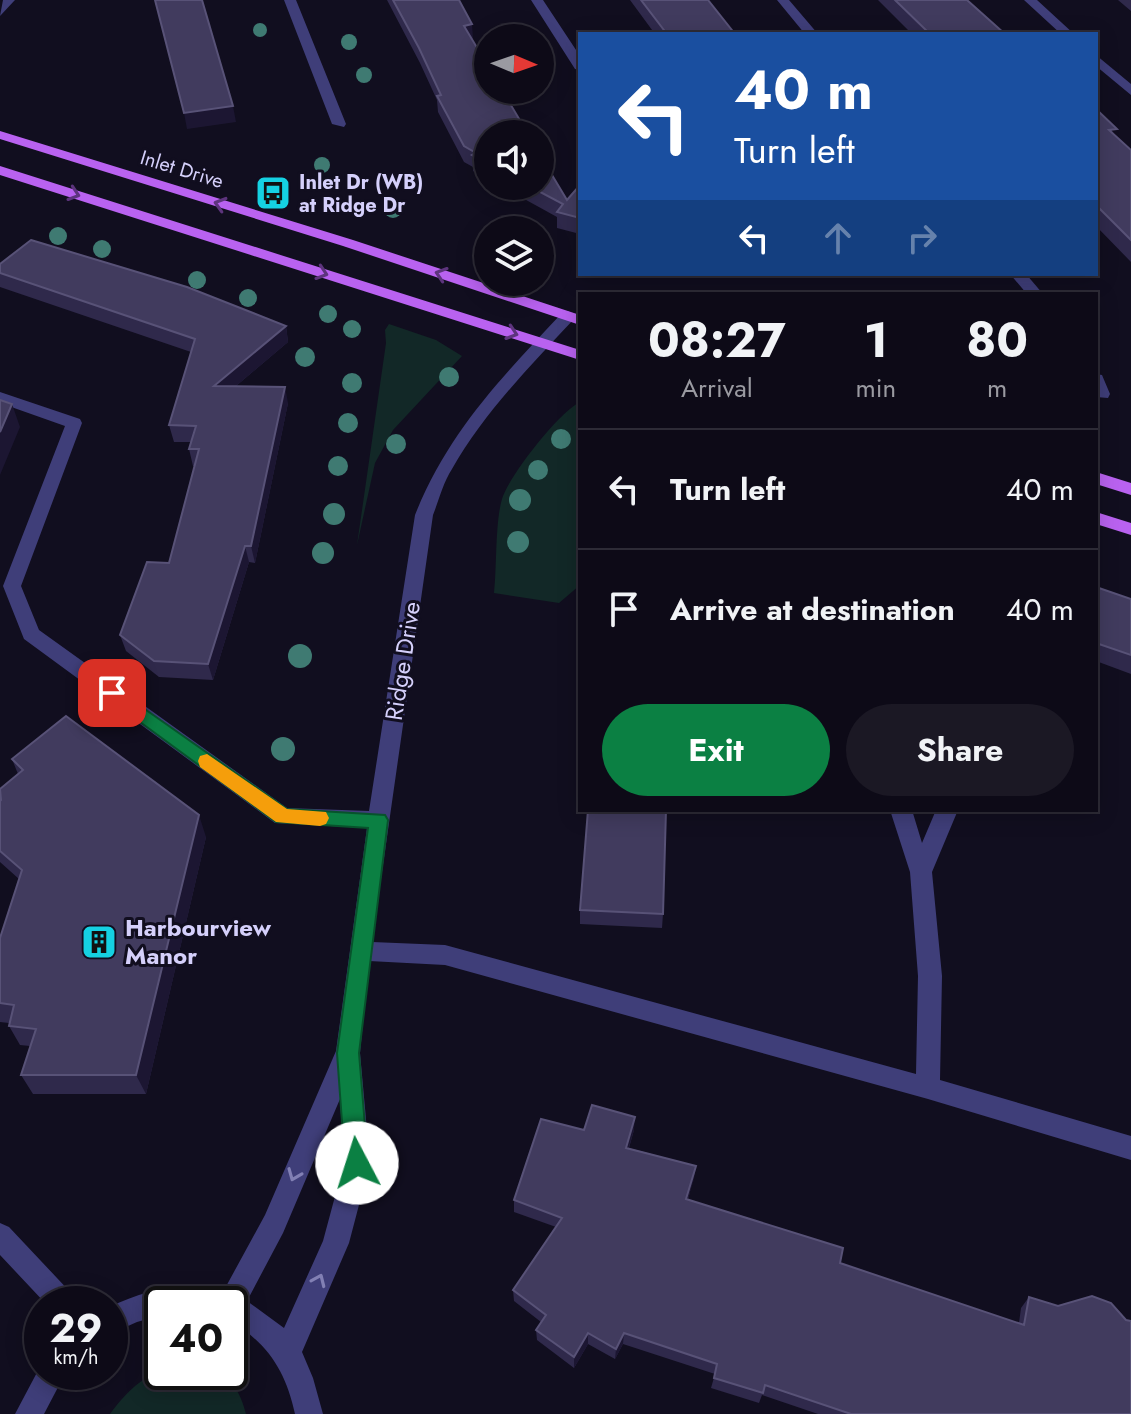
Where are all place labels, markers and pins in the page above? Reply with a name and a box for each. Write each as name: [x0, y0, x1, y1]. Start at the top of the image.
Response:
place label: Inlet Dr (WB) at Ridge Dr: [299, 168, 423, 220]
bus stop icon: Inlet Dr (WB) at Ridge Dr: [254, 174, 292, 212]
pin: [78, 659, 146, 727]
place label: Harbourview Manor: [125, 910, 272, 973]
building icon: Harbourview Manor: [80, 923, 118, 961]

